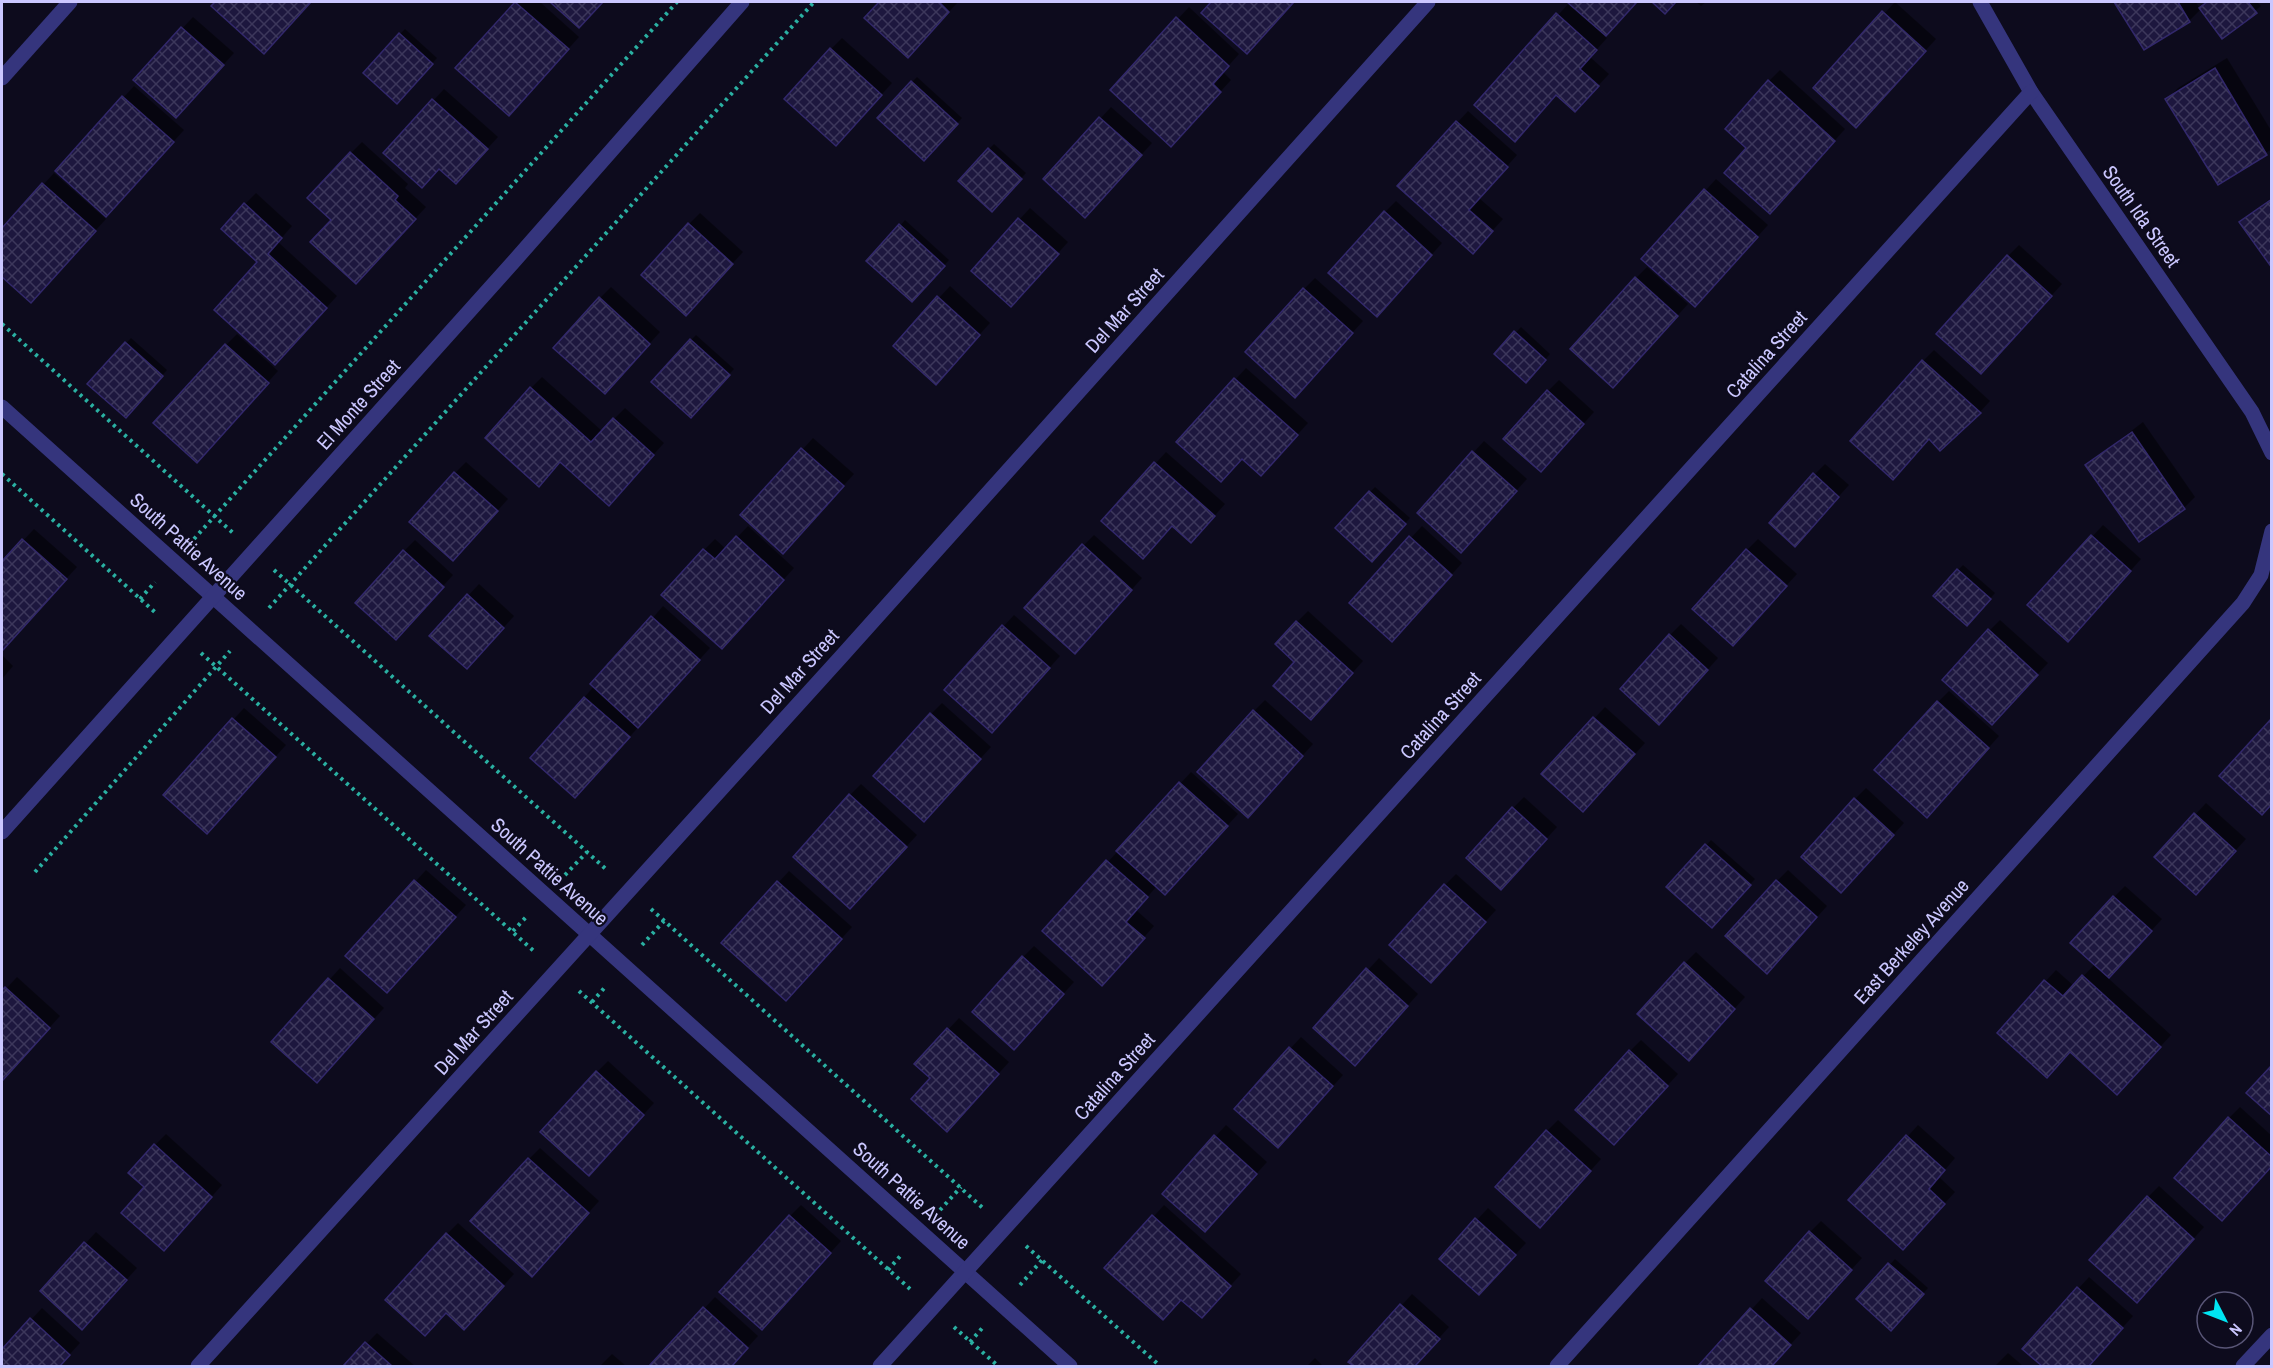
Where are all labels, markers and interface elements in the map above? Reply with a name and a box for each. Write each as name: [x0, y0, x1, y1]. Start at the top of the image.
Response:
street label: South Ida Street: [2097, 160, 2187, 273]
street label: Del Mar Street: [1079, 261, 1170, 358]
street label: Catalina Street: [1719, 304, 1813, 404]
street label: El Monte Street: [310, 353, 406, 455]
street label: South Pattie Avenue: [124, 486, 254, 606]
street label: Del Mar Street: [754, 622, 845, 719]
street label: Catalina Street: [1393, 665, 1487, 765]
street label: South Pattie Avenue: [485, 811, 615, 931]
street label: East Berkeley Avenue: [1847, 872, 1975, 1010]
street label: Del Mar Street: [428, 983, 519, 1080]
street label: Catalina Street: [1067, 1026, 1161, 1126]
street label: South Pattie Avenue: [847, 1135, 977, 1255]
north arrow: [2195, 1290, 2255, 1350]
text: N: [2225, 1319, 2247, 1341]

